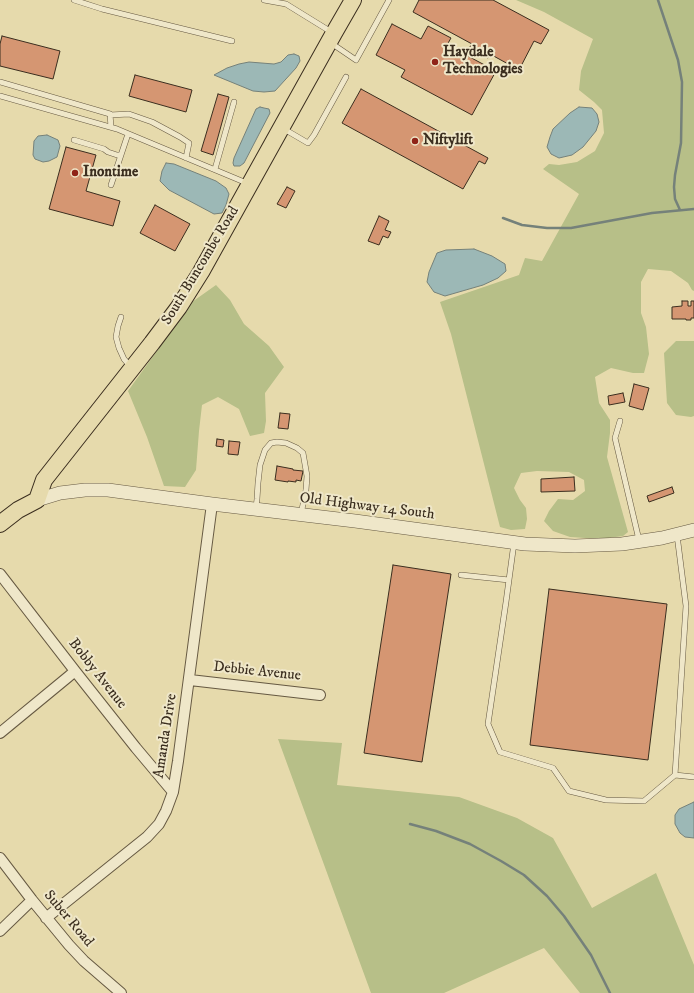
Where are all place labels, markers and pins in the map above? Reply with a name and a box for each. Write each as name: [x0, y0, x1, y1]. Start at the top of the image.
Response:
place label: Haydale Technologies: [443, 44, 523, 79]
marker: Haydale Technologies: [430, 57, 440, 67]
place label: Niftylift: [423, 132, 473, 150]
marker: Niftylift: [410, 136, 420, 146]
place label: Inontime: [83, 164, 138, 182]
marker: Inontime: [70, 168, 80, 178]

